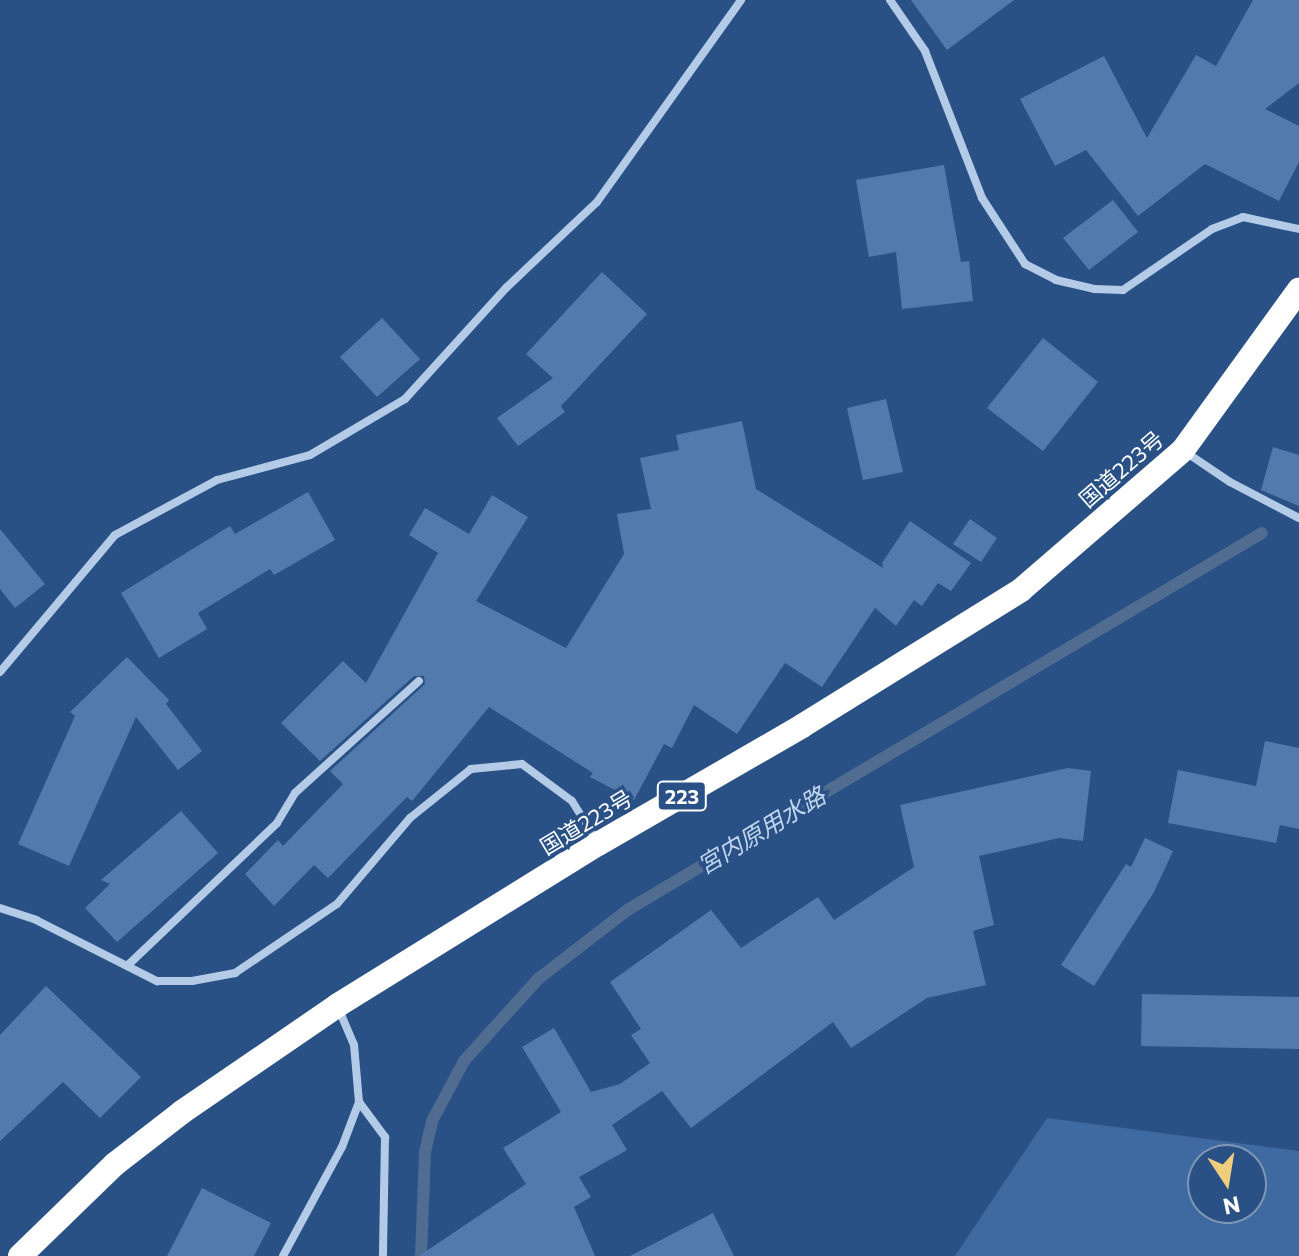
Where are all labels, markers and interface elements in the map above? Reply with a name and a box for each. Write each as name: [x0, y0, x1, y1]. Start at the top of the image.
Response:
street label: 国道223号: [1073, 425, 1169, 513]
road number: 223: [656, 780, 708, 812]
water label: 宮内原用水路: [692, 781, 830, 879]
street label: 国道223号: [535, 784, 637, 860]
north arrow: [1187, 1144, 1267, 1224]
text: N: [1221, 1191, 1243, 1221]

